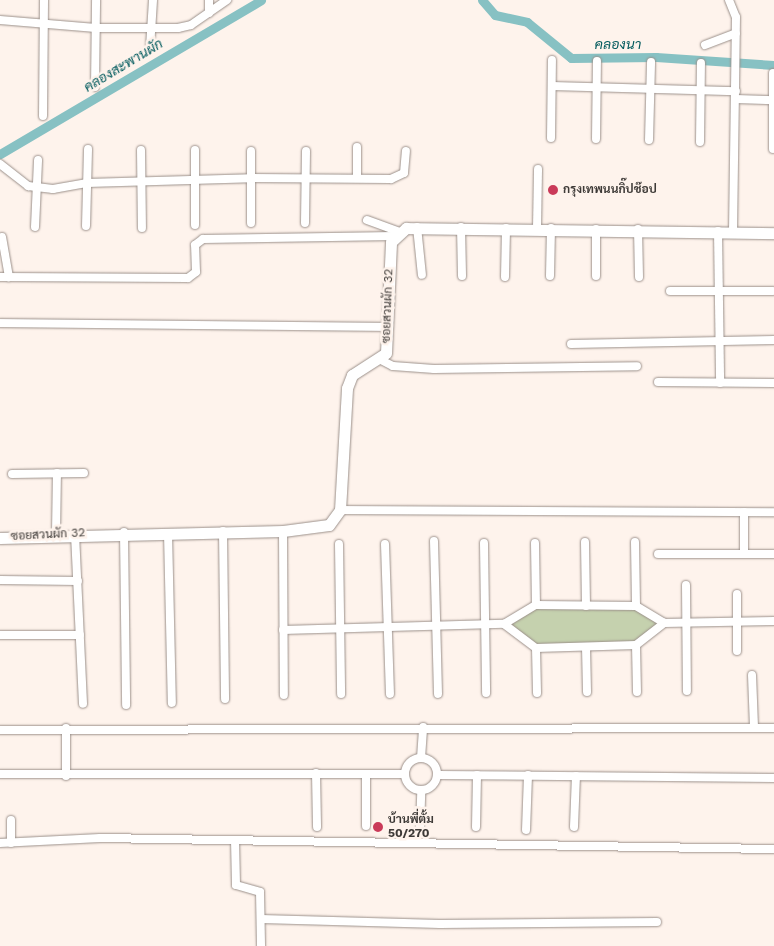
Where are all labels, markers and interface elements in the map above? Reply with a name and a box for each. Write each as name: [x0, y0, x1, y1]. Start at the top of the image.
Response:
water label: คลองสะพานผัก: [80, 35, 166, 95]
water label: คลองนา: [595, 36, 641, 52]
place label: กรุงเทพนนกิ๊ปช๊อป: [563, 183, 657, 197]
marker: กรุงเทพนนกิ๊ปช๊อป: [547, 184, 559, 196]
street label: ซอยสวนผัก 32: [380, 269, 396, 343]
street label: ซอยสวนผัก 32: [10, 526, 86, 544]
place label: บ้านพี่ตั้ม 50/270: [388, 813, 434, 841]
marker: บ้านพี่ตั้ม 50/270: [372, 821, 384, 833]

